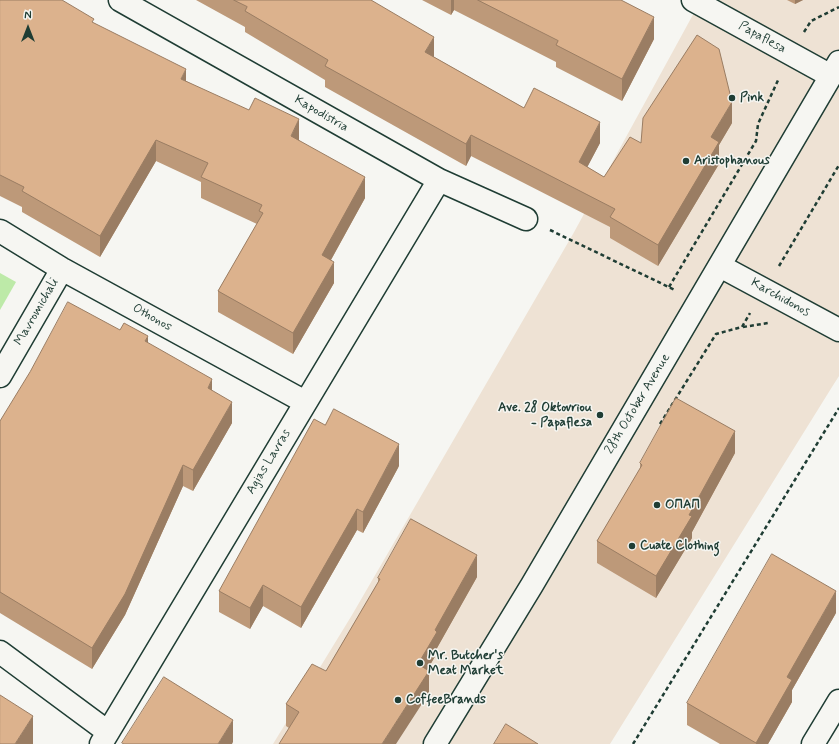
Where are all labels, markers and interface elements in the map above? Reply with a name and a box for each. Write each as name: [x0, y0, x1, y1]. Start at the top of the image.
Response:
north arrow: [8, 8, 48, 48]
text: N: [24, 9, 32, 23]
street label: Papaflesa: [736, 19, 788, 57]
place label: Pink: [740, 90, 764, 106]
street label: Kapodistria: [291, 92, 351, 136]
marker: Pink: [727, 93, 737, 103]
place label: Aristophanous: [694, 153, 770, 169]
marker: Aristophanous: [681, 156, 691, 166]
street label: Karchidonos: [748, 275, 812, 321]
street label: Mavromichali: [11, 276, 63, 348]
street label: Othonos: [129, 301, 175, 335]
street label: 28th October Avenue: [602, 351, 674, 457]
place label: Ave. 28 Oktovriou - Papaflesa: [498, 400, 592, 431]
marker: Ave. 28 Oktovriou - Papaflesa: [595, 410, 605, 420]
street label: Agias Lavras: [243, 427, 295, 497]
place label: ΟΠΑΠ: [665, 497, 700, 513]
marker: ΟΠΑΠ: [652, 500, 662, 510]
place label: Cuate Clothing: [640, 538, 720, 554]
marker: Cuate Clothing: [627, 541, 637, 551]
place label: Mr. Butcher's Meat Market: [428, 648, 503, 679]
marker: Mr. Butcher's Meat Market: [415, 658, 425, 668]
place label: CoffeeBrands: [406, 692, 486, 708]
marker: CoffeeBrands: [393, 695, 403, 705]

